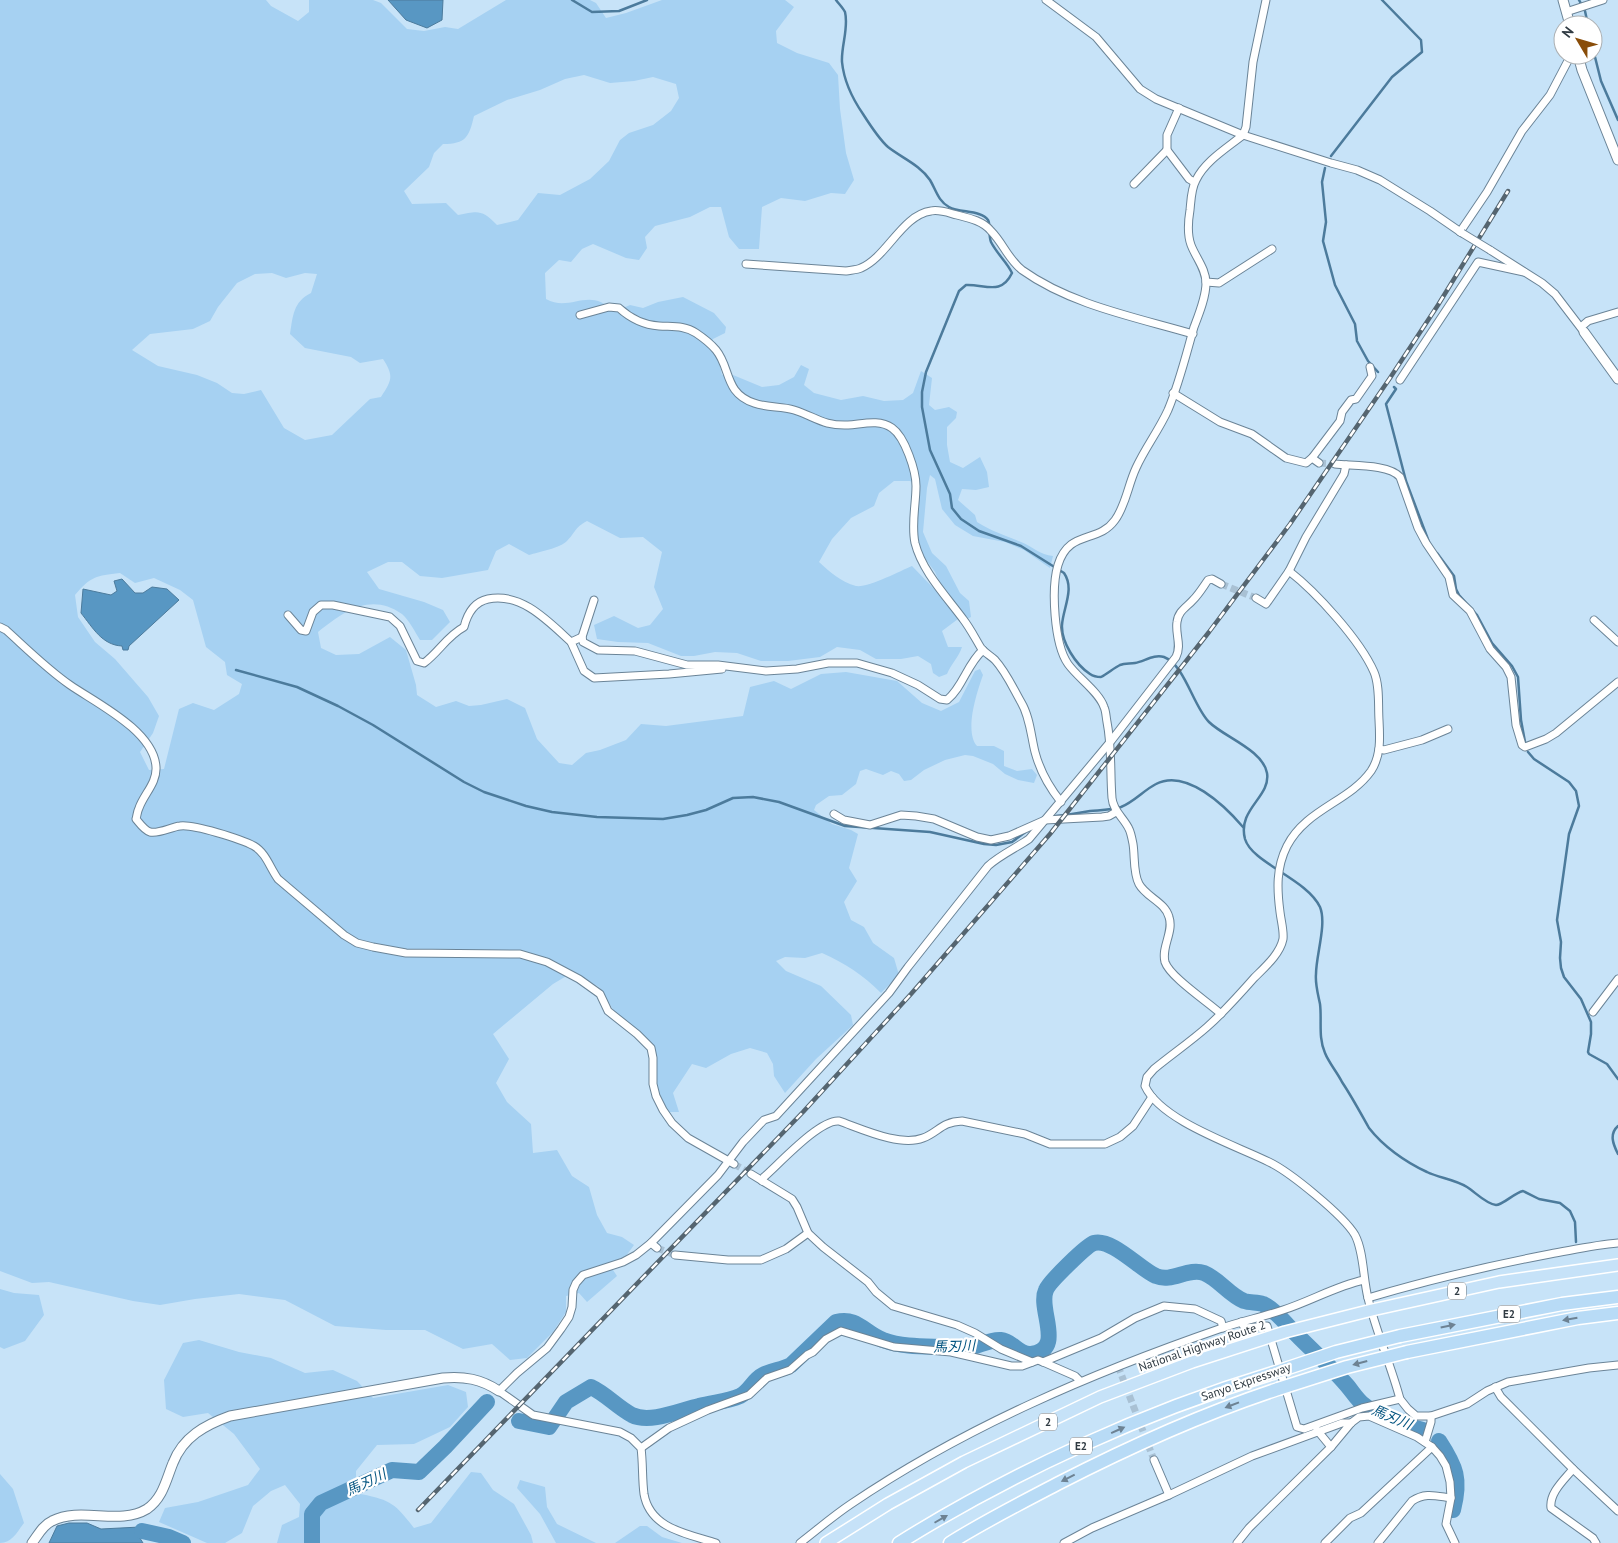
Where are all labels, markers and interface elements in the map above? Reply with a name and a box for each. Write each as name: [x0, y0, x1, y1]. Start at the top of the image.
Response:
north arrow: [1553, 15, 1603, 65]
text: N: [1558, 23, 1578, 41]
road number: 2: [1448, 1282, 1466, 1300]
road number: E2: [1498, 1306, 1520, 1322]
one-way arrow: [1561, 1316, 1577, 1324]
street label: National Highway Route 2: [1136, 1317, 1267, 1374]
one-way arrow: [1441, 1322, 1456, 1330]
water label: 馬刃川: [933, 1336, 977, 1356]
street label: Sanyo Expressway: [1199, 1359, 1293, 1404]
one-way arrow: [1352, 1359, 1368, 1367]
one-way arrow: [1224, 1401, 1239, 1409]
water label: 馬刃川: [1369, 1401, 1417, 1434]
road number: 2: [1039, 1414, 1057, 1430]
one-way arrow: [1111, 1425, 1125, 1433]
road number: E2: [1070, 1438, 1092, 1454]
water label: 馬刃川: [343, 1464, 391, 1499]
one-way arrow: [1061, 1474, 1075, 1482]
one-way arrow: [935, 1514, 948, 1523]

